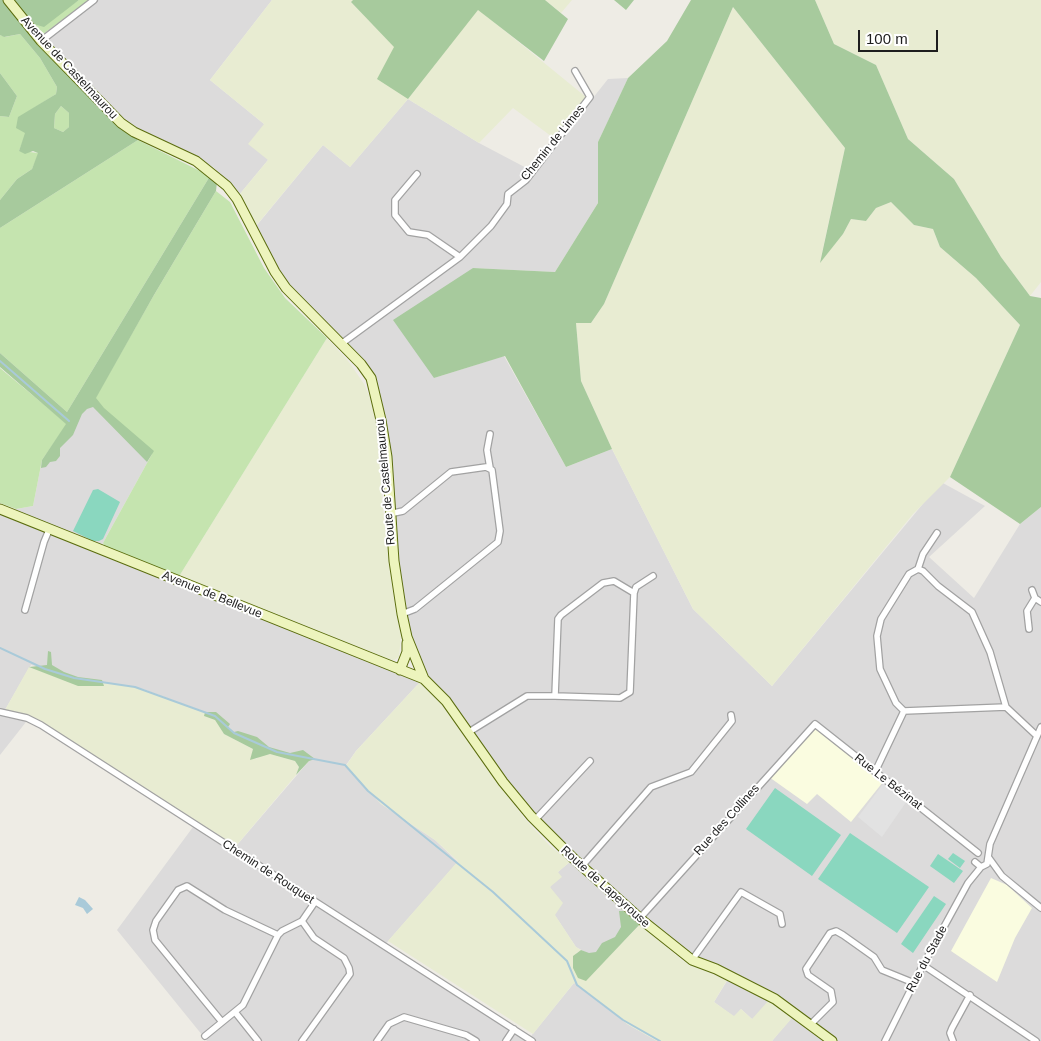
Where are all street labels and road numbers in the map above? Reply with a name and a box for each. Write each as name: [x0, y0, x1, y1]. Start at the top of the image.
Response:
street label: Avenue de Castelmaurou: [18, 14, 120, 122]
street label: Chemin de Limes: [518, 102, 588, 184]
street label: Route de Castelmaurou: [373, 418, 399, 546]
street label: Avenue de Bellevue: [160, 568, 264, 622]
street label: Rue Le Bézinat: [851, 751, 925, 813]
street label: Rue des Collines: [691, 781, 763, 859]
street label: Chemin de Rouquet: [219, 837, 317, 907]
street label: Route de Lapeyrouse: [558, 843, 652, 931]
street label: Rue du Stade: [903, 923, 951, 995]

